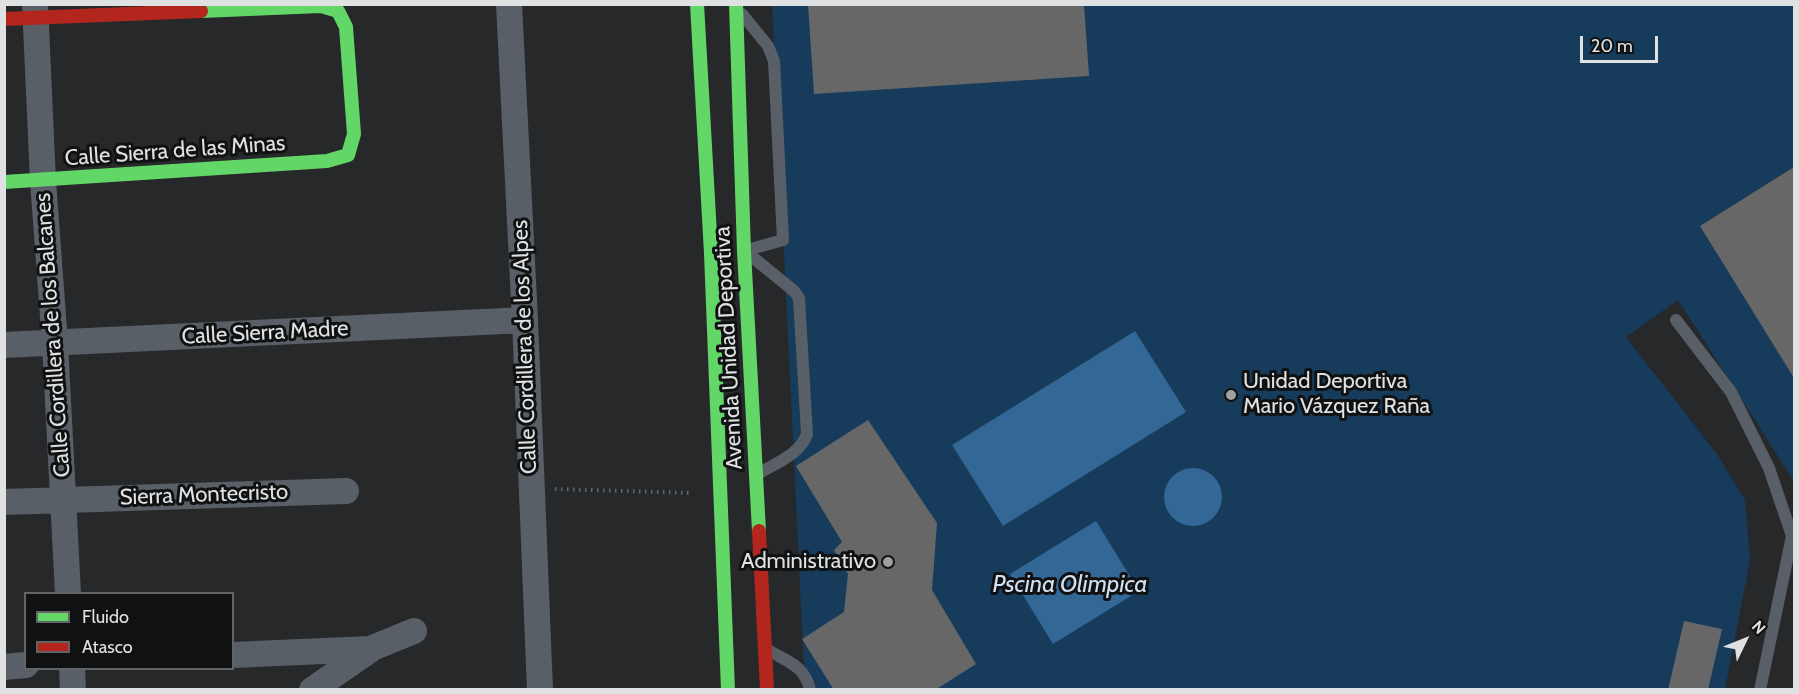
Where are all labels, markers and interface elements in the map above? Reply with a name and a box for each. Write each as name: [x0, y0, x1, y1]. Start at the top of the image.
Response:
scale bar: [1583, 24, 1661, 62]
text: 20 m: [1591, 35, 1633, 57]
street label: Calle Sierra de las Minas: [64, 130, 286, 172]
street label: Calle Cordillera de los Balcanes: [30, 192, 76, 478]
street label: Calle Cordillera de los Alpes: [507, 220, 543, 474]
street label: Avenida Unidad Deportiva: [709, 226, 749, 470]
street label: Calle Sierra Madre: [181, 315, 349, 351]
place label: Unidad Deportiva Mario Vázquez Raña: [1243, 369, 1430, 420]
marker: Unidad Deportiva Mario Vázquez Raña: [1224, 388, 1238, 402]
street label: Sierra Montecristo: [119, 479, 289, 511]
place label: Administrativo: [741, 549, 876, 575]
marker: Administrativo: [881, 555, 895, 569]
water label: Pscina Olimpica: [992, 571, 1148, 599]
legend: [24, 592, 234, 670]
text: Fluido: [82, 606, 129, 628]
north arrow: [1715, 610, 1775, 670]
text: N: [1748, 617, 1769, 638]
text: Atasco: [82, 636, 133, 658]

